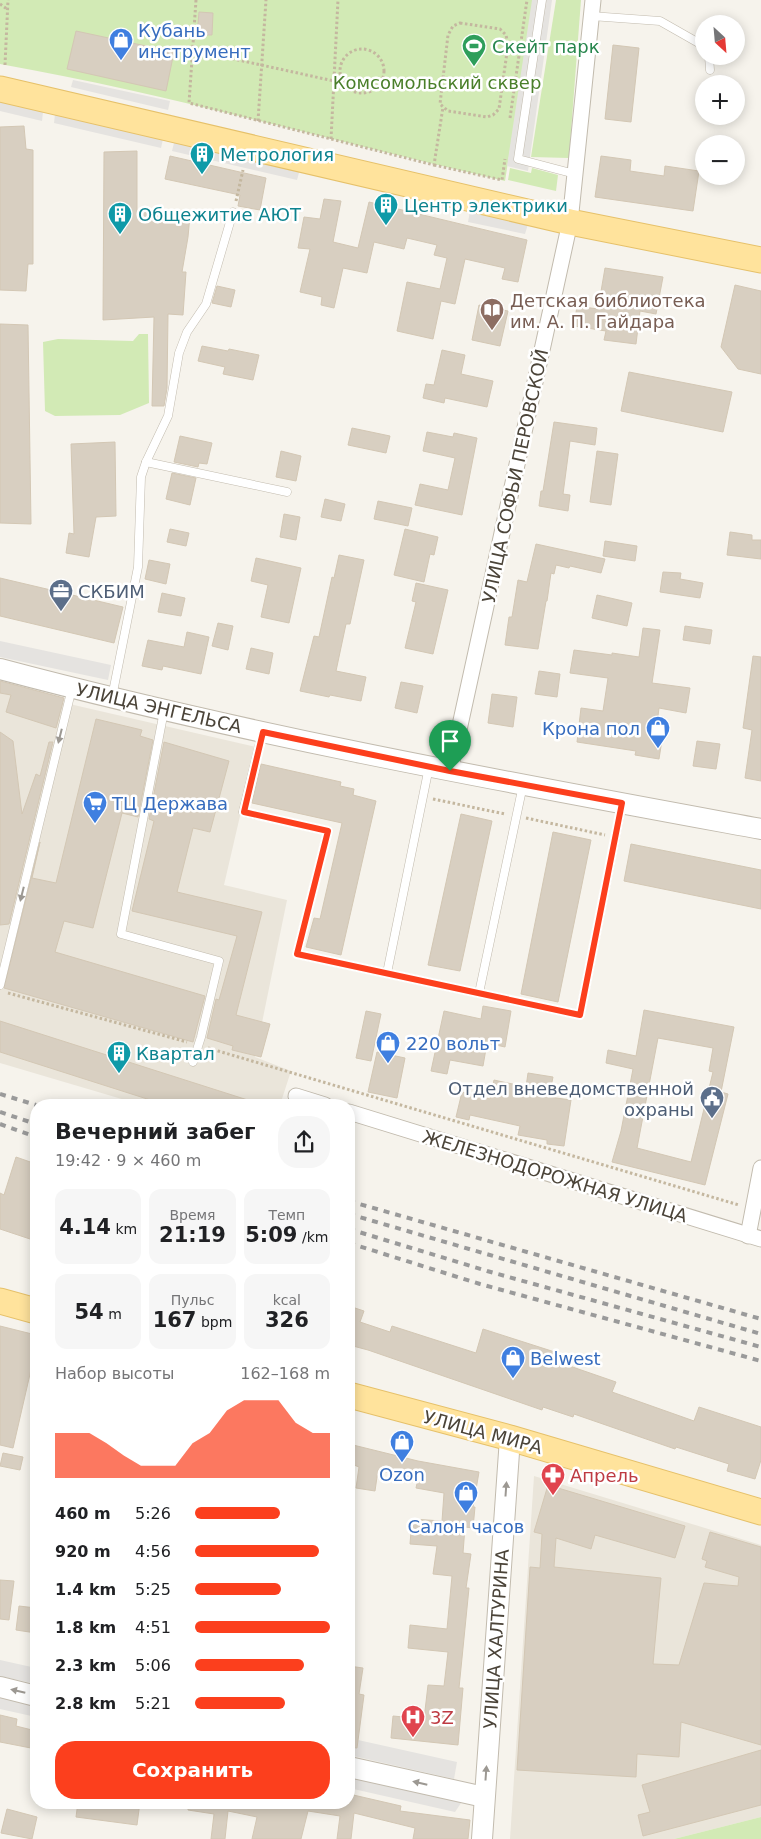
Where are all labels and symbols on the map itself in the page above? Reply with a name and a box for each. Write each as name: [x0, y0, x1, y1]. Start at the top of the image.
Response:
north arrow: [695, 15, 745, 65]
place label: Кубань инструмент: [138, 20, 251, 62]
shop icon: Кубань инструмент: [108, 27, 134, 61]
sports icon: Скейт парк: [461, 33, 487, 67]
place label: Скейт парк: [492, 36, 600, 57]
park label: Комсомольский сквер: [333, 72, 541, 93]
building icon: Метрология: [189, 141, 215, 175]
place label: Метрология: [220, 144, 334, 165]
building icon: Центр электрики: [373, 192, 399, 226]
place label: Центр электрики: [404, 195, 568, 216]
building icon: Общежитие АЮТ: [107, 201, 133, 235]
place label: Общежитие АЮТ: [138, 204, 302, 225]
place label: Детская библиотека им. А. П. Гайдара: [510, 290, 706, 332]
library icon: Детская библиотека им. А. П. Гайдара: [479, 297, 505, 331]
street label: УЛИЦА СОФЬИ ПЕРОВСКОЙ: [478, 347, 552, 605]
office icon: СКБИМ: [48, 578, 74, 612]
place label: СКБИМ: [78, 581, 145, 602]
street label: УЛИЦА ЭНГЕЛЬСА: [74, 679, 244, 737]
shop icon: Крона пол: [645, 715, 671, 749]
place label: Крона пол: [542, 718, 640, 739]
pin: [429, 720, 471, 771]
one-way arrow: [56, 728, 64, 743]
supermarket icon: ТЦ Держава: [82, 790, 108, 824]
place label: ТЦ Держава: [111, 793, 228, 814]
one-way arrow: [18, 886, 26, 901]
shop icon: 220 вольт: [375, 1030, 401, 1064]
place label: 220 вольт: [406, 1033, 500, 1054]
building icon: Квартал: [106, 1040, 132, 1074]
place label: Квартал: [136, 1043, 215, 1064]
place label: Отдел вневедомственной охраны: [448, 1078, 694, 1120]
public building icon: Отдел вневедомственной охраны: [699, 1085, 725, 1119]
street label: ЖЕЛЕЗНОДОРОЖНАЯ УЛИЦА: [420, 1126, 691, 1227]
shop icon: Belwest: [500, 1345, 526, 1379]
place label: Belwest: [530, 1348, 601, 1369]
street label: УЛИЦА МИРА: [421, 1406, 545, 1458]
shop icon: Ozon: [389, 1429, 415, 1463]
pharmacy icon: Апрель: [540, 1462, 566, 1496]
place label: Ozon: [379, 1464, 425, 1485]
place label: Апрель: [570, 1465, 639, 1486]
shop icon: Салон часов: [453, 1480, 479, 1514]
one-way arrow: [503, 1480, 511, 1496]
place label: Салон часов: [408, 1516, 524, 1537]
street label: УЛИЦА ХАЛТУРИНА: [479, 1548, 513, 1730]
one-way arrow: [10, 1687, 26, 1695]
hospital icon: 3Z: [400, 1704, 426, 1738]
place label: 3Z: [430, 1707, 454, 1728]
one-way arrow: [482, 1765, 490, 1781]
one-way arrow: [412, 1779, 427, 1787]

